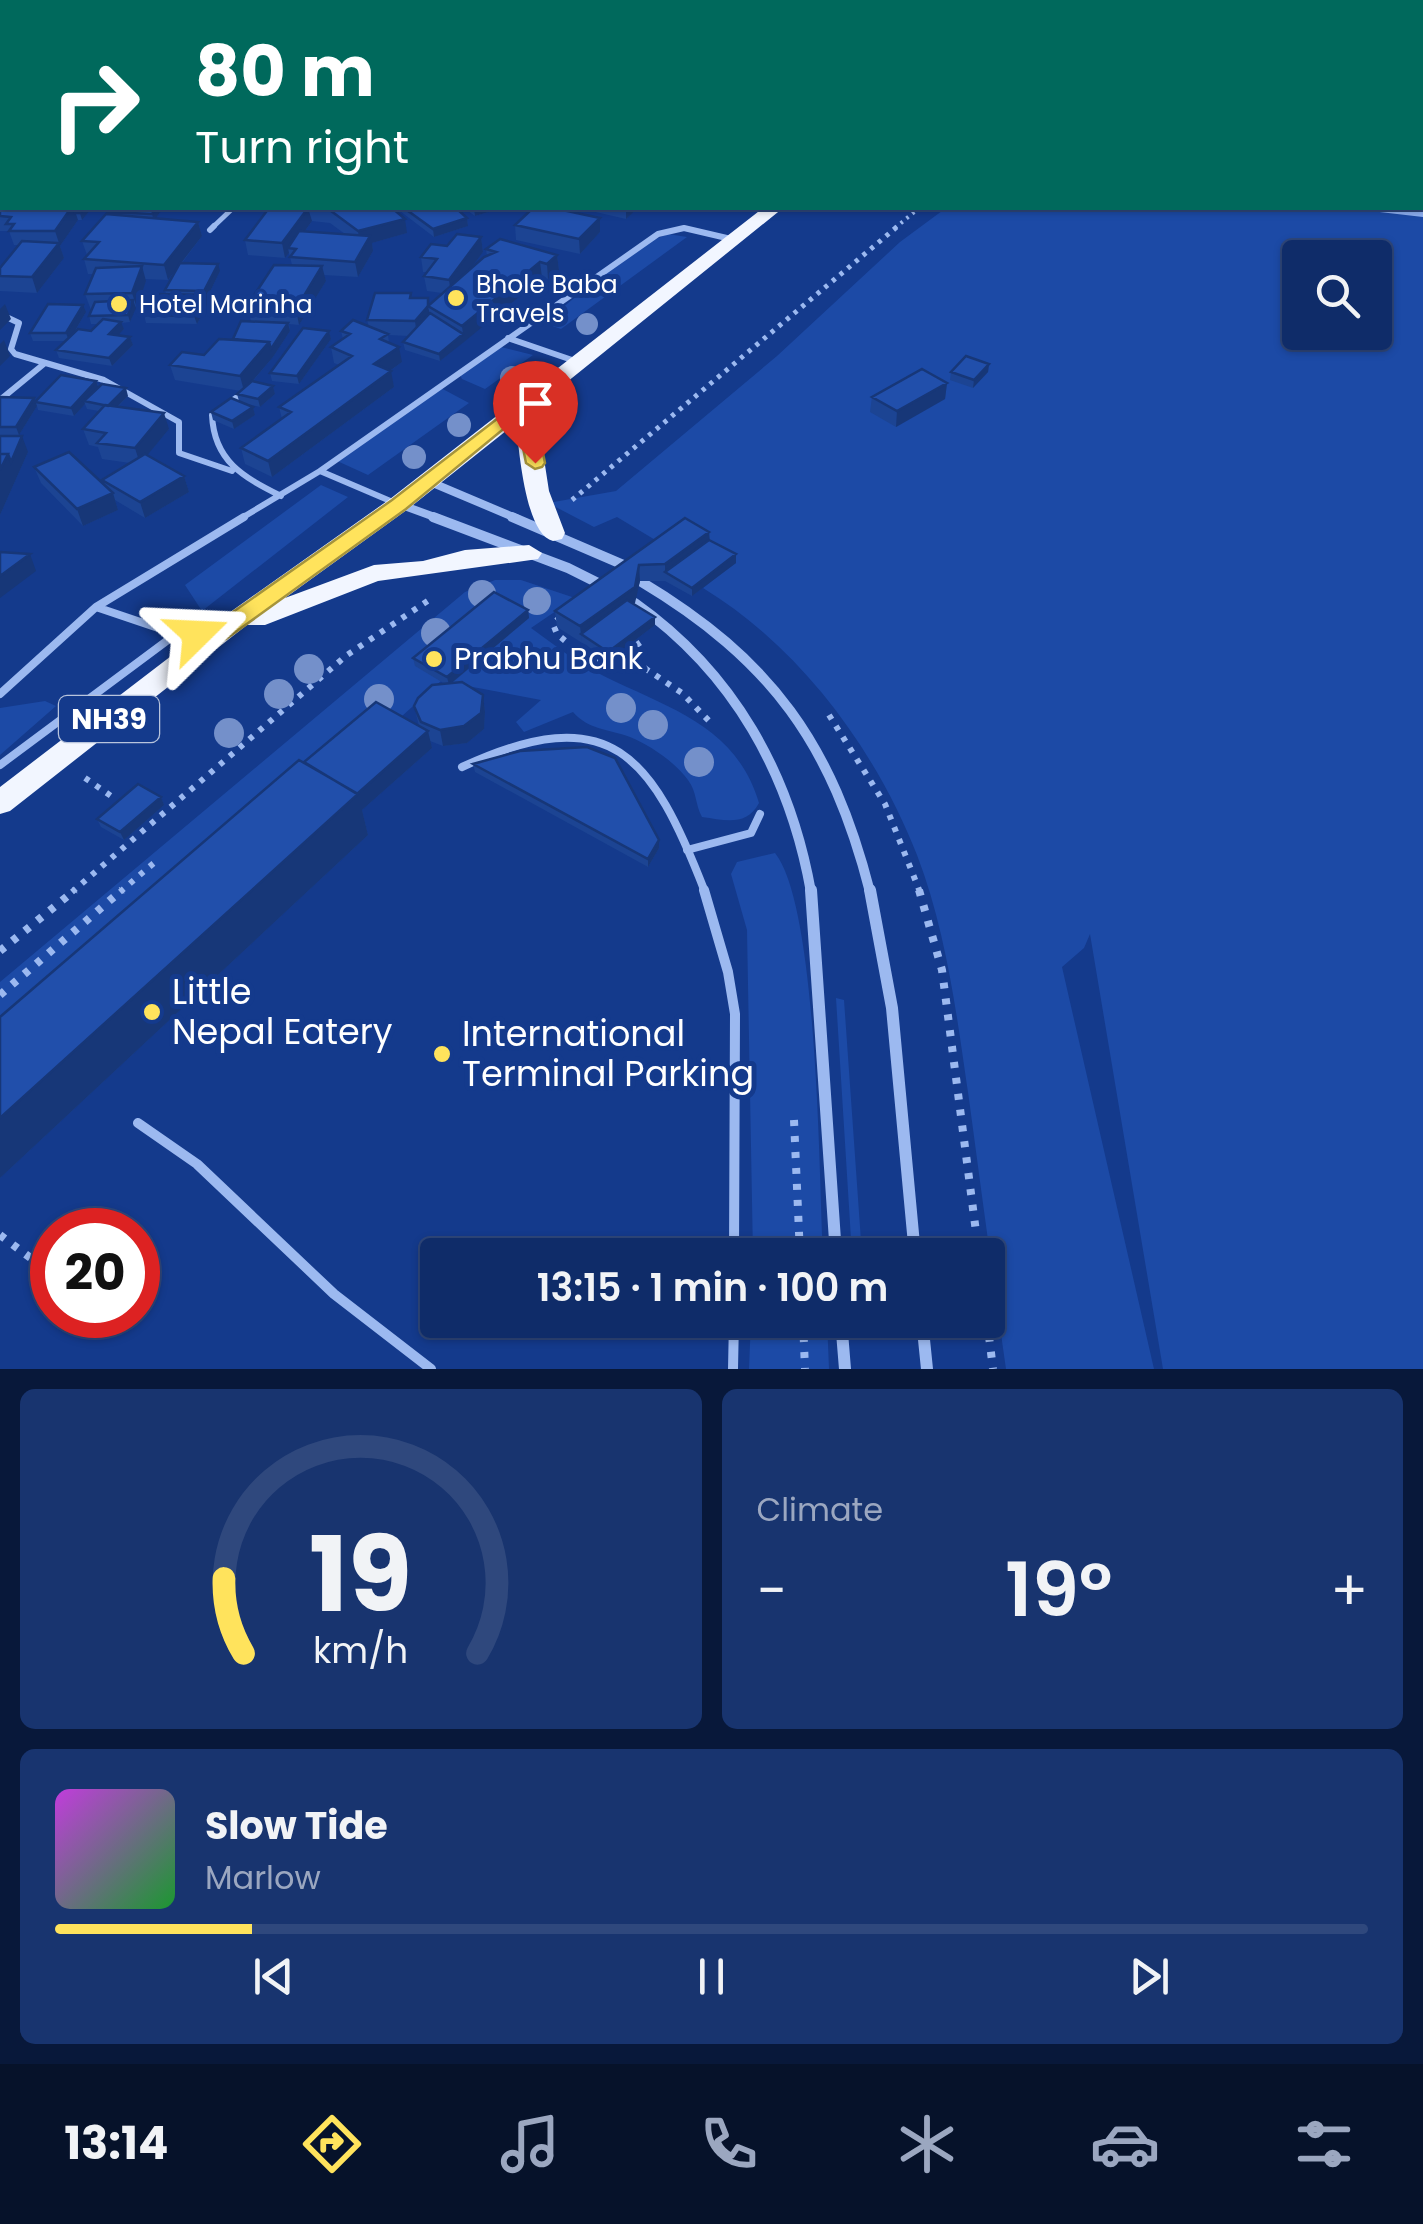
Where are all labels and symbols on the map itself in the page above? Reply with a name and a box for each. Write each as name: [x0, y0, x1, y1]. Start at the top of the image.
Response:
place label: Bhole Baba Travels: [476, 267, 618, 331]
place label: Hotel Marinha: [139, 287, 313, 322]
marker: Bhole Baba Travels: [445, 287, 467, 309]
marker: Hotel Marinha: [108, 293, 130, 315]
pin: [493, 361, 578, 464]
position arrow: [145, 582, 249, 686]
place label: Prabhu Bank: [454, 637, 643, 680]
marker: Prabhu Bank: [423, 648, 445, 670]
road number: NH39: [59, 696, 159, 742]
place label: Little Nepal Eatery: [172, 967, 393, 1056]
marker: Little Nepal Eatery: [141, 1001, 163, 1023]
place label: International Terminal Parking: [462, 1009, 754, 1098]
marker: International Terminal Parking: [431, 1043, 453, 1065]
speed limit sign: 20: [30, 1208, 160, 1338]

